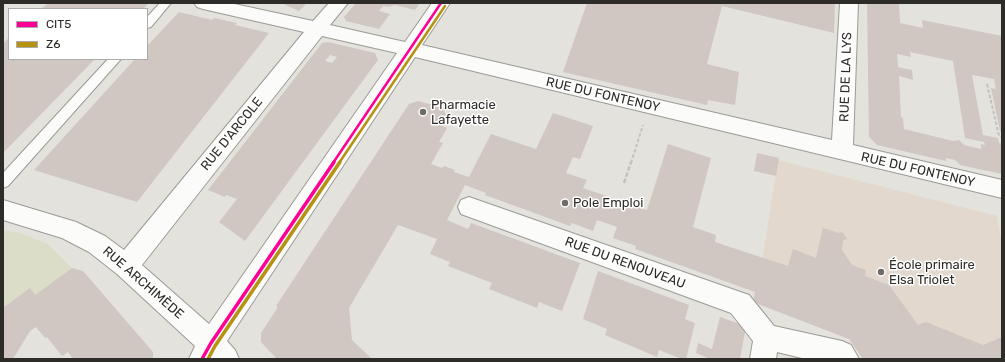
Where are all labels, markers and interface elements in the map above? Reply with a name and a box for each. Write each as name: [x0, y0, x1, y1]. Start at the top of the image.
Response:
legend: [8, 8, 148, 60]
text: CIT5: [46, 17, 71, 31]
street label: RUE DE LA LYS: [837, 32, 855, 122]
text: Z6: [46, 37, 60, 51]
street label: RUE DU FONTENOY: [544, 74, 662, 116]
street label: RUE D'ARCOLE: [198, 94, 266, 174]
place label: Pharmacie Lafayette: [431, 97, 496, 128]
marker: Pharmacie Lafayette: [418, 107, 428, 117]
street label: RUE DU FONTENOY: [859, 149, 977, 191]
place label: Pole Emploi: [573, 195, 643, 211]
marker: Pole Emploi: [560, 198, 570, 208]
street label: RUE DU RENOUVEAU: [563, 234, 687, 292]
street label: RUE ARCHIMÈDE: [99, 244, 187, 322]
place label: École primaire Elsa Triolet: [889, 257, 975, 288]
marker: École primaire Elsa Triolet: [876, 267, 886, 277]

